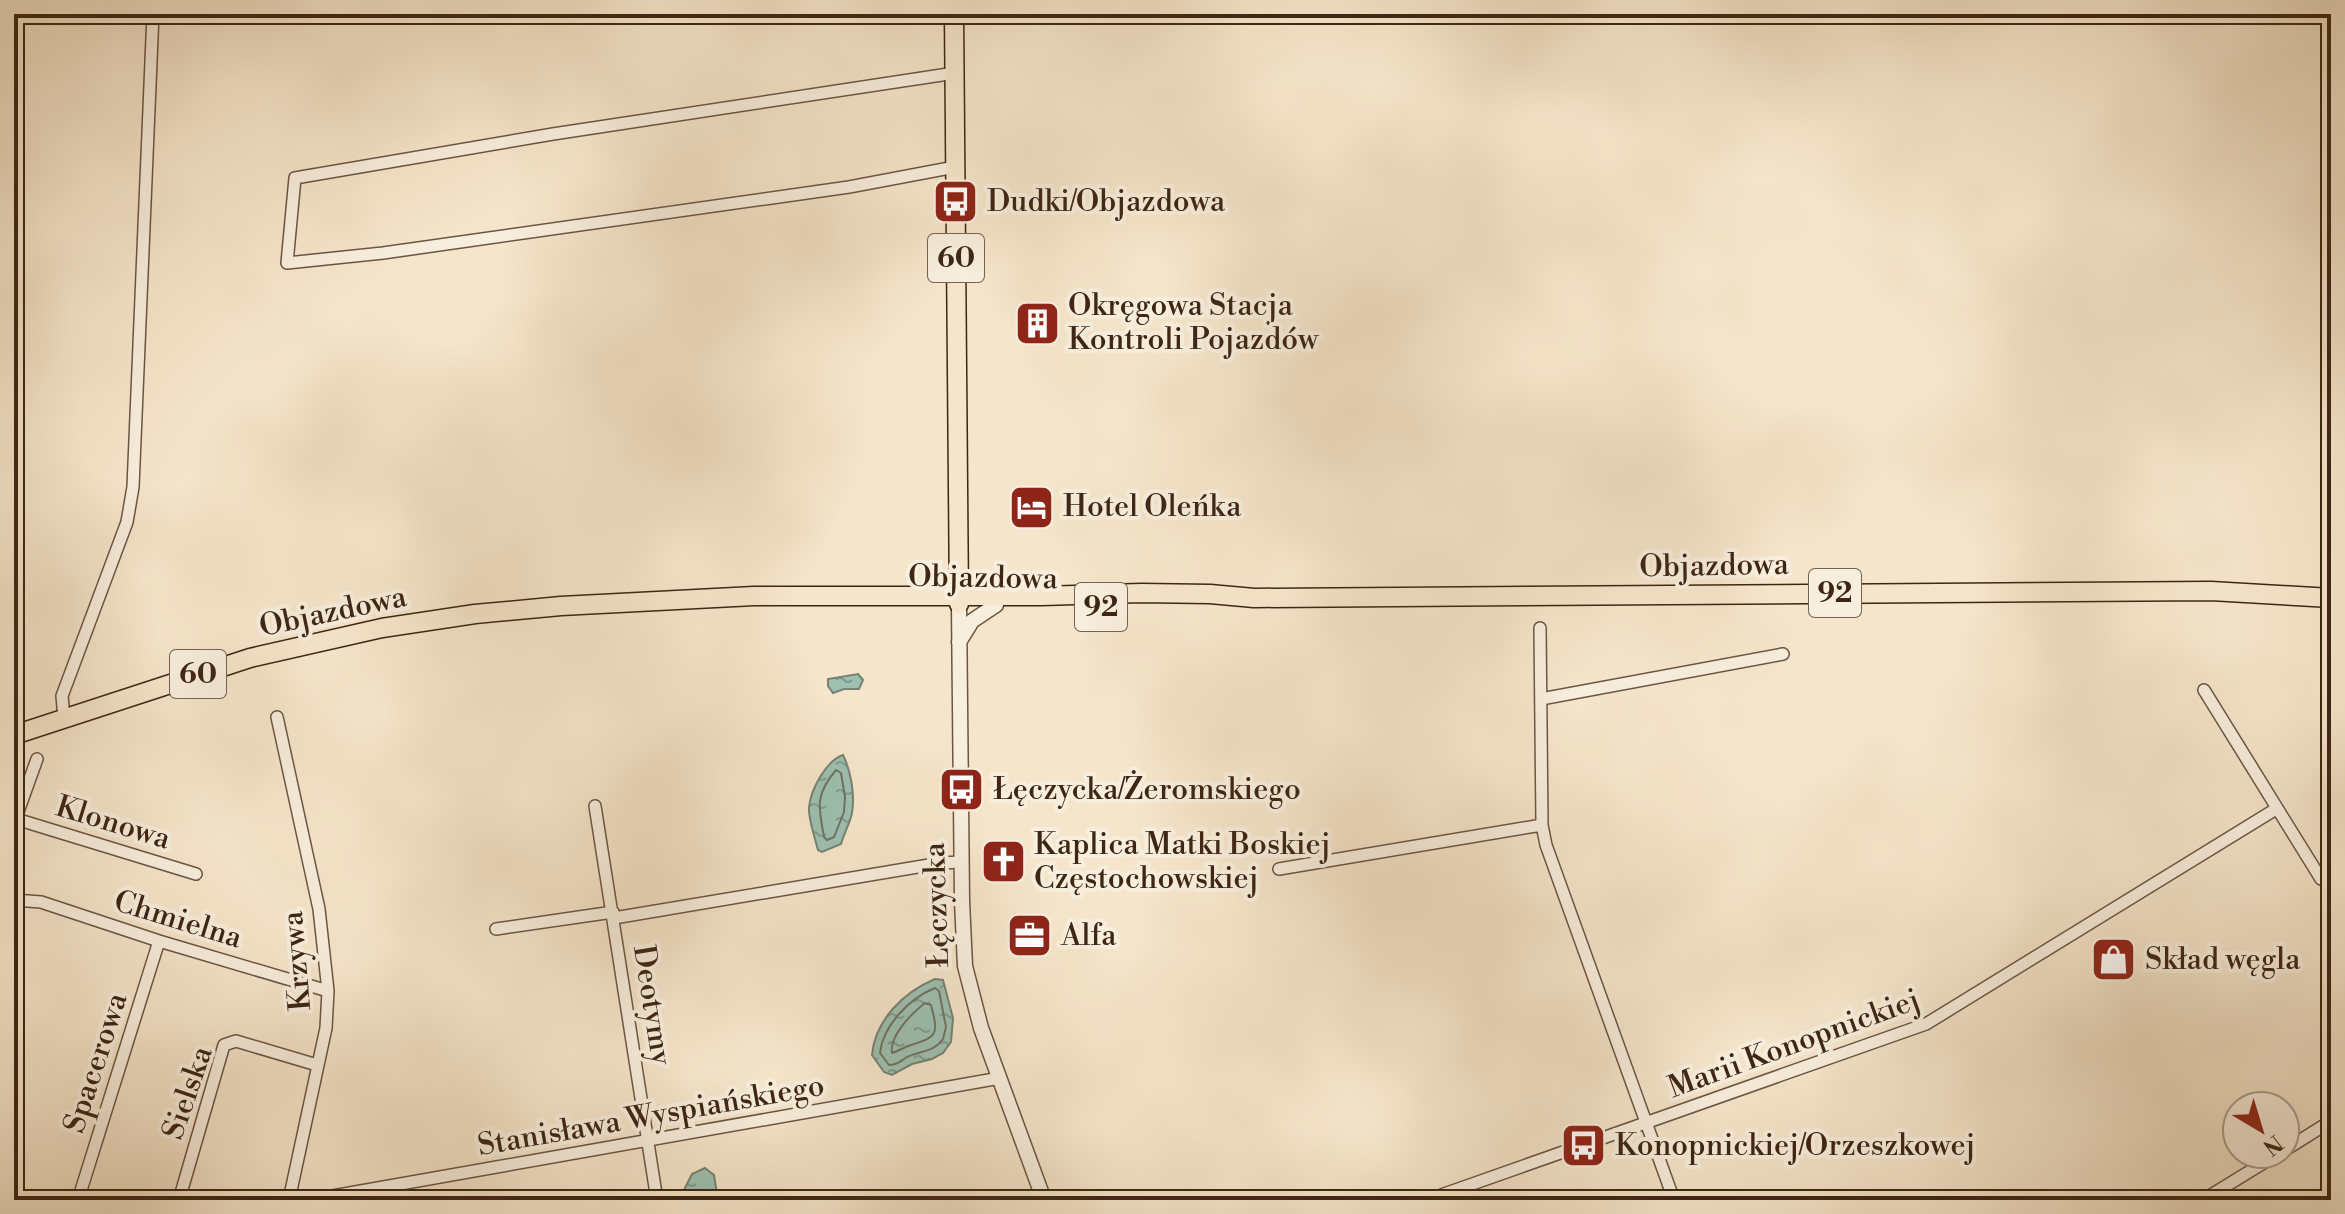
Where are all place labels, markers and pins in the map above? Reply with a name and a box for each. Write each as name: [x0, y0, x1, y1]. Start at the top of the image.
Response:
bus stop icon: Dudki/Objazdowa: [932, 178, 980, 226]
place label: Dudki/Objazdowa: [987, 183, 1226, 221]
place label: Okręgowa Stacja Kontroli Pojazdów: [1068, 287, 1320, 359]
building icon: Okręgowa Stacja Kontroli Pojazdów: [1013, 299, 1061, 347]
hotel icon: Hotel Oleńka: [1008, 483, 1056, 531]
place label: Hotel Oleńka: [1063, 488, 1242, 526]
bus stop icon: Łęczycka/Żeromskiego: [938, 766, 986, 814]
place label: Łęczycka/Żeromskiego: [993, 770, 1301, 809]
place label: Kaplica Matki Boskiej Częstochowskiej: [1034, 826, 1331, 898]
church icon: Kaplica Matki Boskiej Częstochowskiej: [979, 838, 1027, 886]
office icon: Alfa: [1006, 912, 1054, 960]
place label: Alfa: [1060, 917, 1117, 955]
shop icon: Skład węgla: [2090, 936, 2138, 984]
place label: Skład węgla: [2145, 941, 2301, 979]
bus stop icon: Konopnickiej/Orzeszkowej: [1560, 1122, 1608, 1170]
place label: Konopnickiej/Orzeszkowej: [1615, 1127, 1976, 1165]

